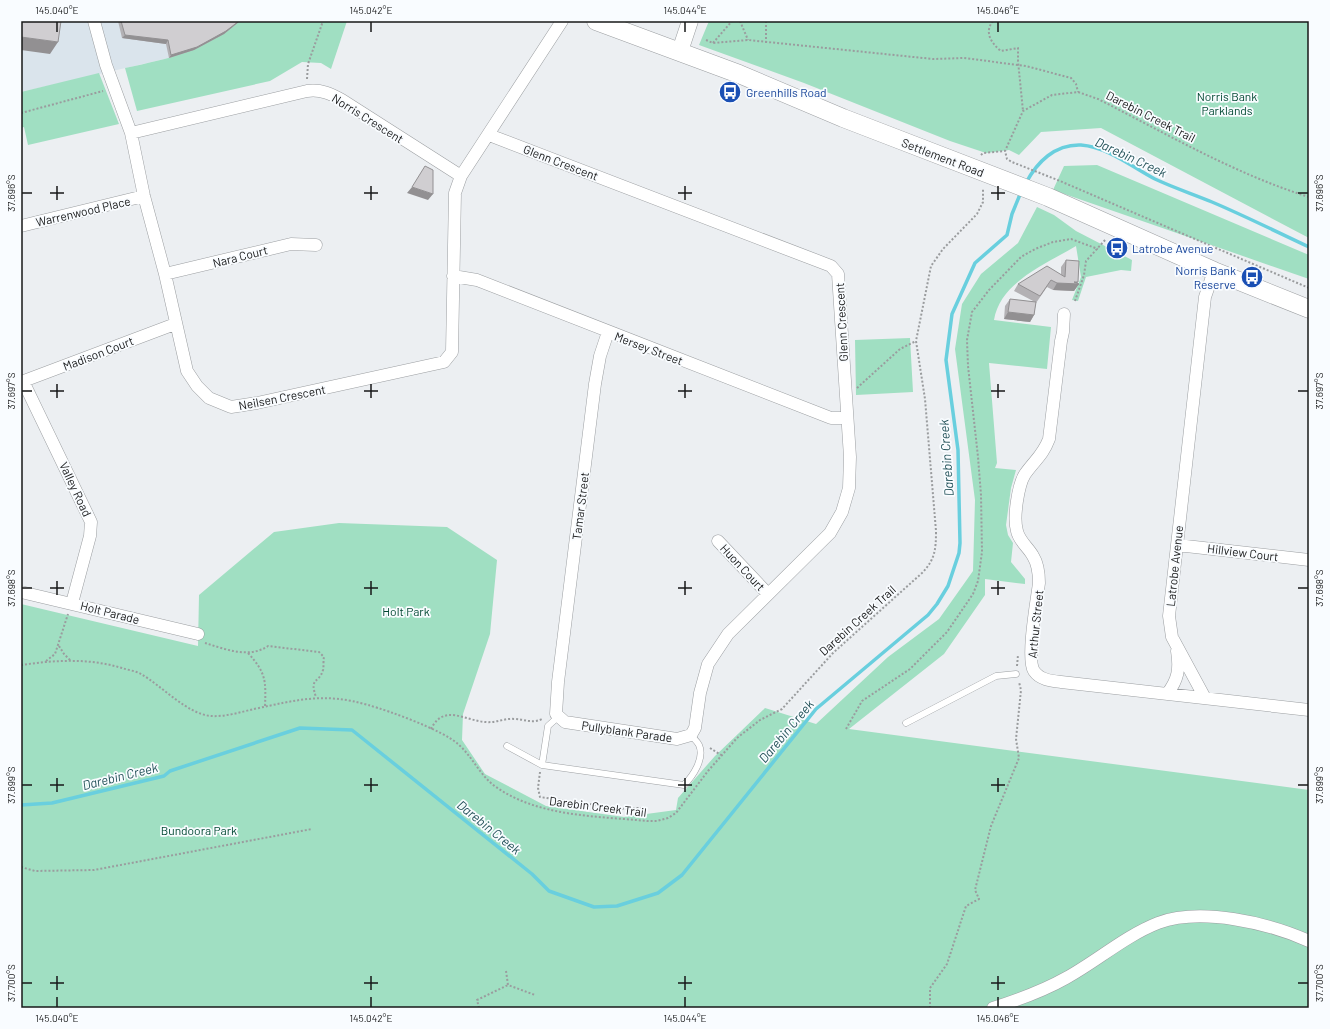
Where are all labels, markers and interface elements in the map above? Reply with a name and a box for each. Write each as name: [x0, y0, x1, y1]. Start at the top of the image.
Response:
text: 145.040°E: [35, 4, 79, 16]
text: 145.042°E: [350, 4, 392, 16]
text: 145.044°E: [663, 4, 707, 16]
text: 145.046°E: [977, 4, 1019, 16]
bus stop icon: Greenhills Road: [717, 79, 743, 105]
place label: Greenhills Road: [746, 85, 827, 99]
street label: Darebin Creek Trail: [1104, 88, 1198, 144]
park label: Norris Bank Parklands: [1197, 89, 1257, 117]
street label: Norris Crescent: [330, 90, 406, 146]
water label: Darebin Creek: [1093, 133, 1170, 181]
street label: Settlement Road: [900, 135, 986, 179]
street label: Glenn Crescent: [522, 141, 600, 183]
text: 37.696°S: [5, 174, 17, 212]
text: 37.696°S: [1313, 174, 1325, 212]
street label: Warrenwood Place: [34, 193, 132, 229]
bus stop icon: Latrobe Avenue: [1104, 235, 1130, 261]
place label: Latrobe Avenue: [1132, 241, 1214, 255]
street label: Nara Court: [211, 242, 269, 270]
place label: Norris Bank Reserve: [1175, 263, 1236, 291]
bus stop icon: Norris Bank Reserve: [1239, 264, 1265, 290]
street label: Glenn Crescent: [832, 282, 850, 362]
street label: Mersey Street: [613, 329, 685, 367]
street label: Madison Court: [61, 333, 135, 373]
text: 37.697°S: [5, 372, 17, 409]
text: 37.697°S: [1313, 372, 1325, 409]
street label: Neilsen Crescent: [237, 382, 327, 412]
water label: Darebin Creek: [935, 418, 957, 497]
street label: Valley Road: [57, 459, 95, 519]
street label: Tamar Street: [569, 471, 591, 541]
street label: Latrobe Avenue: [1163, 525, 1185, 607]
street label: Huon Court: [718, 541, 768, 593]
street label: Hillview Court: [1207, 541, 1279, 563]
text: 37.698°S: [5, 569, 17, 607]
text: 37.698°S: [1313, 569, 1325, 607]
street label: Darebin Creek Trail: [816, 582, 898, 658]
street label: Arthur Street: [1024, 589, 1046, 659]
street label: Holt Parade: [79, 598, 141, 626]
park label: Holt Park: [382, 604, 430, 618]
water label: Darebin Creek: [755, 696, 817, 766]
street label: Pullyblank Parade: [581, 718, 673, 744]
water label: Darebin Creek: [81, 759, 160, 793]
text: 37.699°S: [5, 766, 17, 804]
text: 37.699°S: [1313, 766, 1325, 804]
street label: Darebin Creek Trail: [549, 793, 647, 819]
water label: Darebin Creek: [454, 797, 525, 858]
park label: Bundoora Park: [161, 823, 237, 837]
text: 37.700°S: [5, 964, 17, 1002]
text: 37.700°S: [1313, 964, 1325, 1002]
text: 145.040°E: [35, 1012, 79, 1024]
text: 145.042°E: [350, 1012, 392, 1024]
text: 145.044°E: [663, 1012, 707, 1024]
text: 145.046°E: [977, 1012, 1019, 1024]

